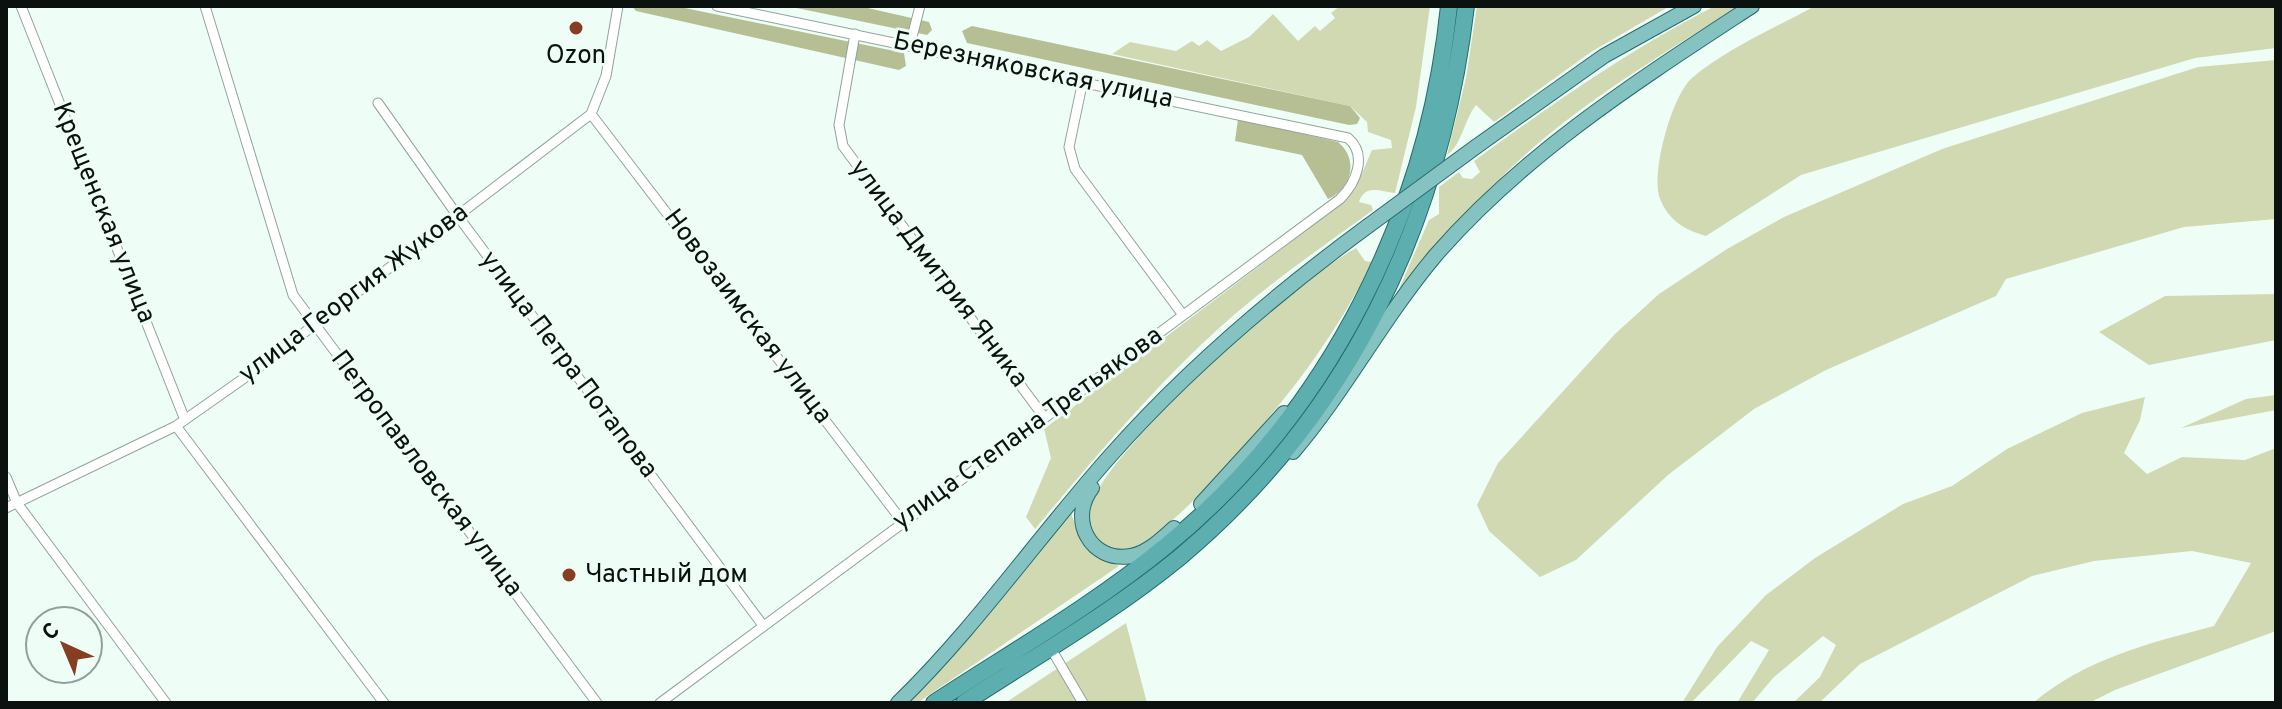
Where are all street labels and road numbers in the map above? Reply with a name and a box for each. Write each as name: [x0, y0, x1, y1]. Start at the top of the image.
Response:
street label: Березняковская улица: [890, 25, 1176, 117]
street label: Крещенская улица: [44, 98, 162, 328]
street label: улица Дмитрия Яника: [841, 153, 1035, 395]
street label: улица Георгия Жукова: [233, 197, 475, 391]
street label: Новозаимская улица: [655, 203, 839, 431]
street label: улица Петра Потапова: [472, 245, 664, 485]
street label: улица Степана Третьякова: [886, 320, 1170, 538]
street label: Петропавловская улица: [323, 344, 529, 604]

